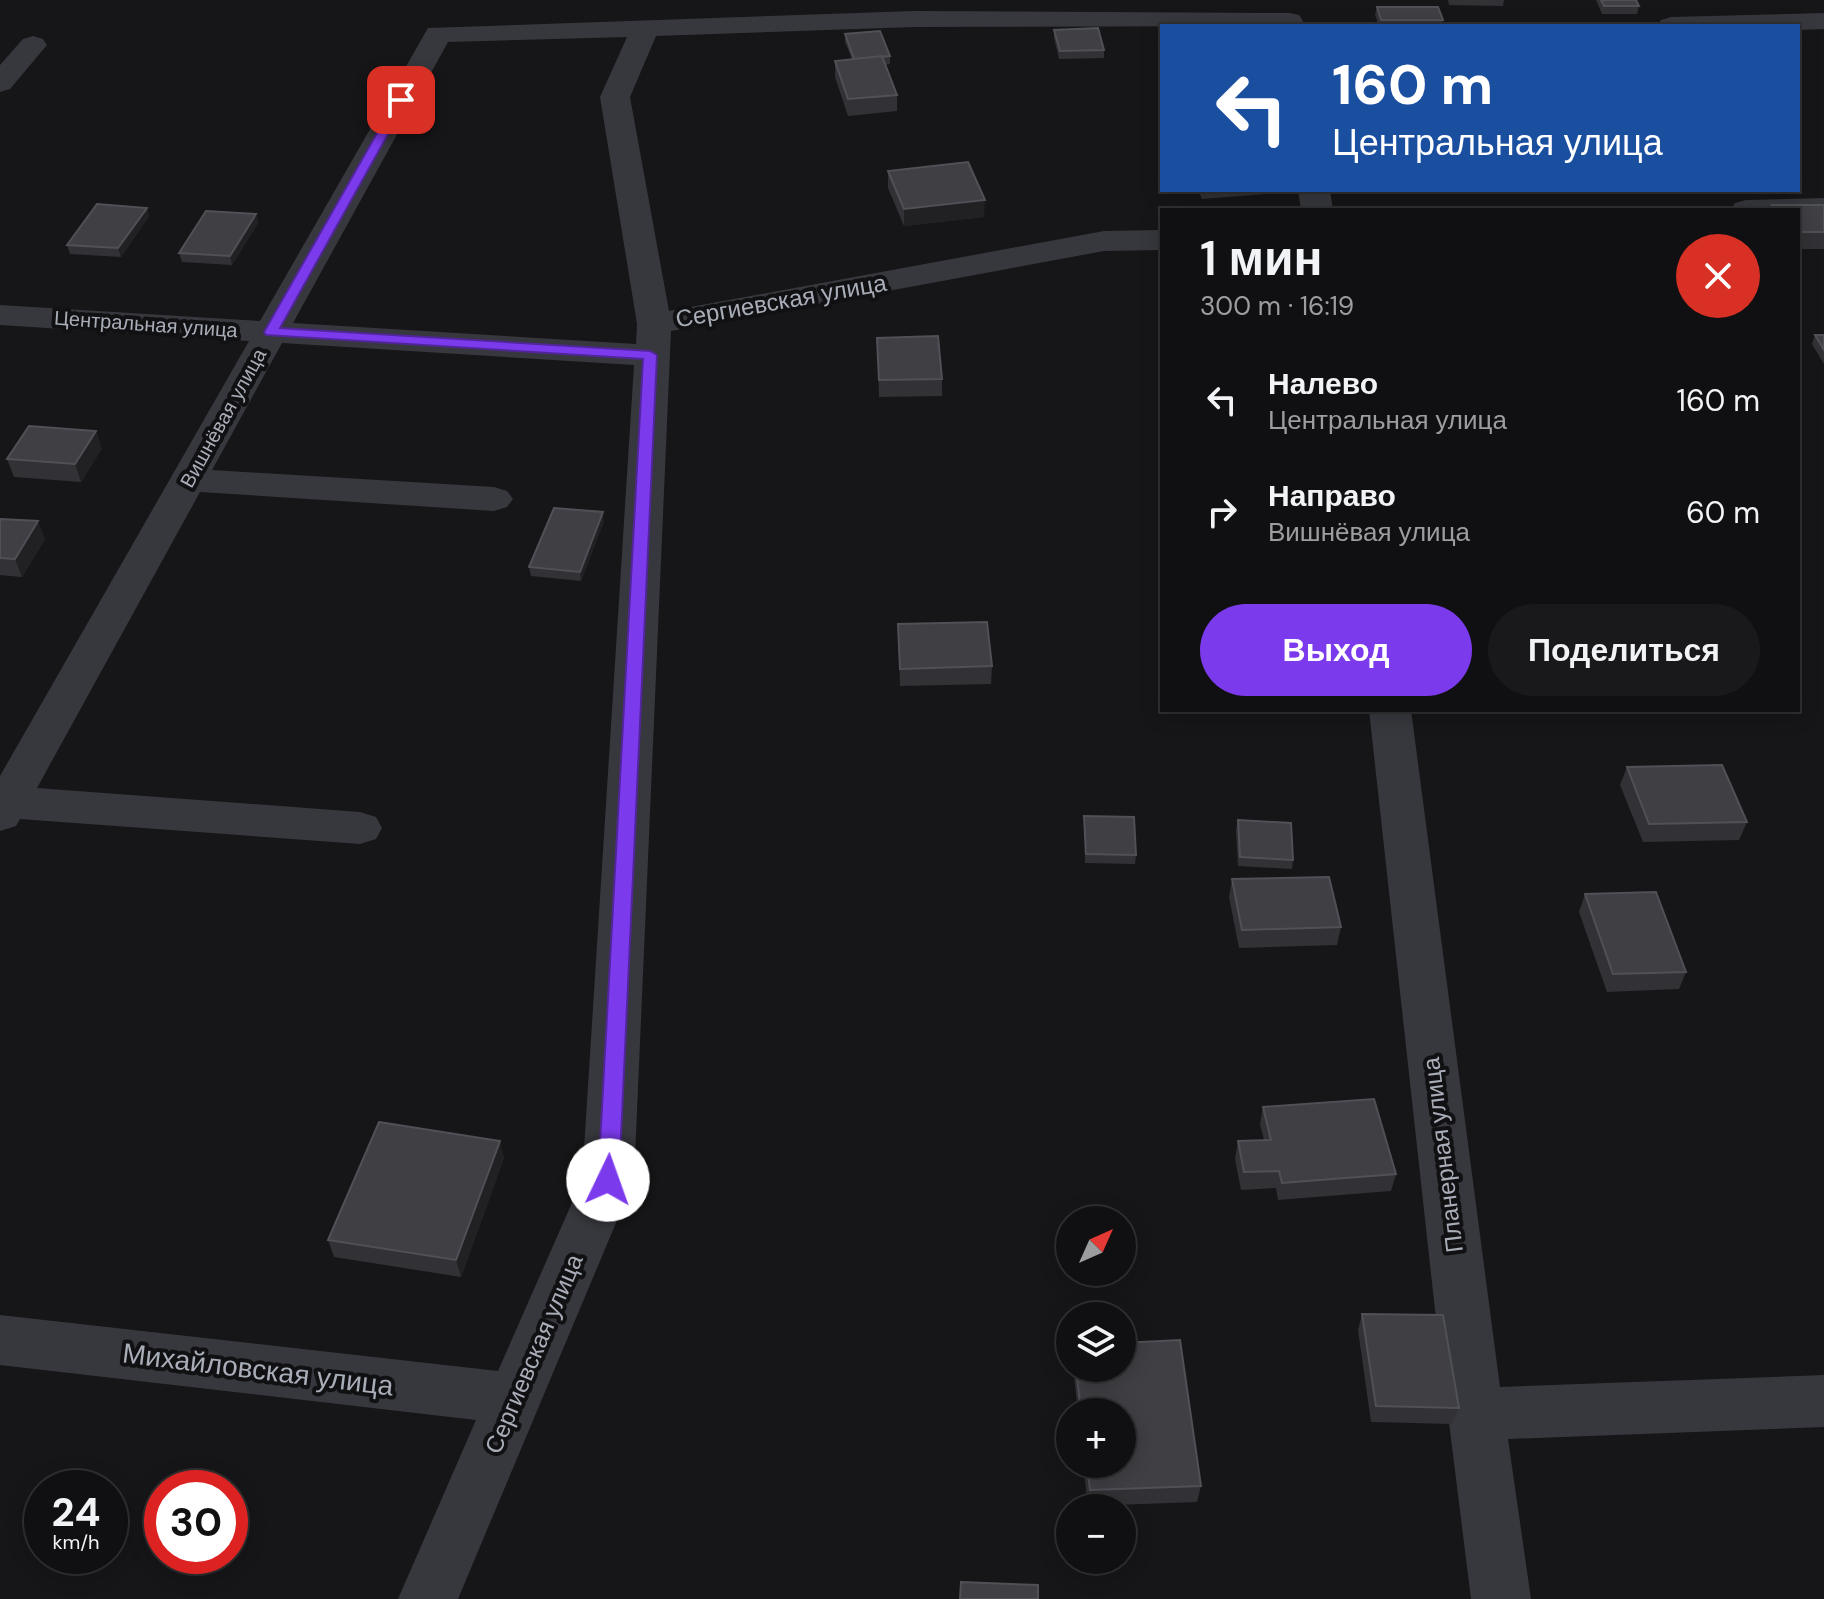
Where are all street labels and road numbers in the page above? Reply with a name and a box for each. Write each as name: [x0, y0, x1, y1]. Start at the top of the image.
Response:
street label: Сергиевская улица: [673, 267, 889, 334]
street label: Центральная улица: [53, 305, 239, 343]
street label: Вишнёвая улица: [174, 343, 272, 492]
street label: Планерная улица: [1415, 1055, 1470, 1254]
street label: Сергиевская улица: [478, 1249, 590, 1458]
street label: Михайловская улица: [120, 1335, 396, 1405]

